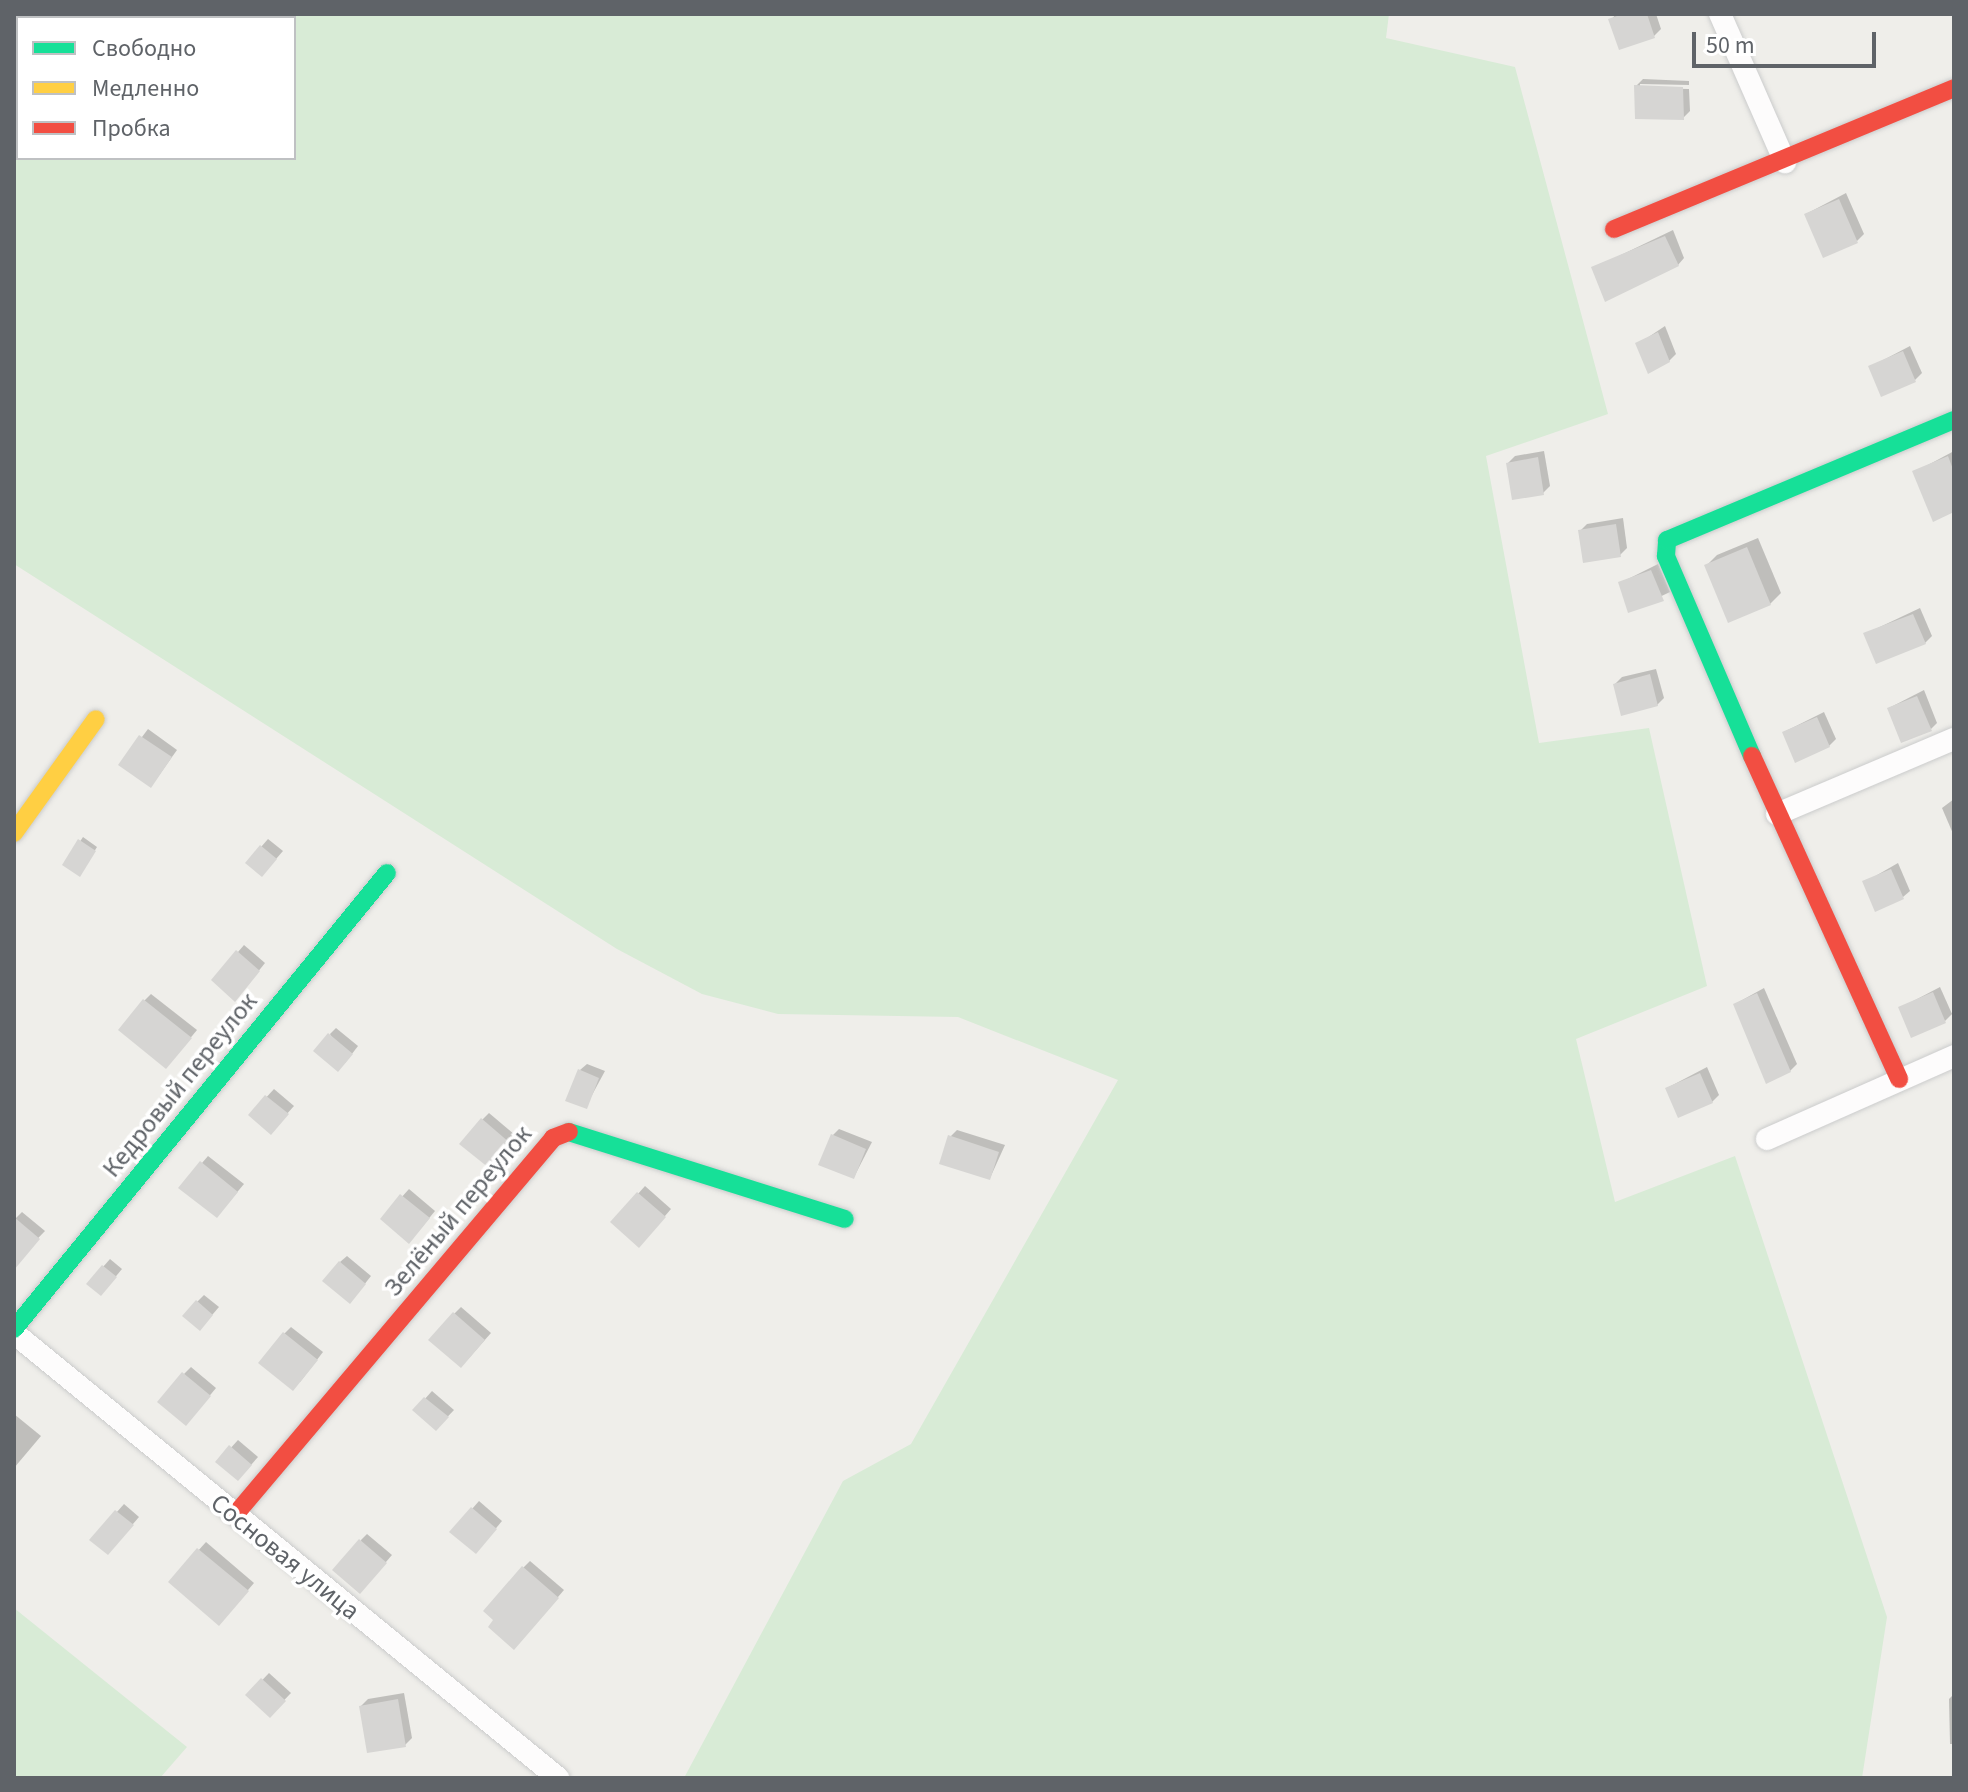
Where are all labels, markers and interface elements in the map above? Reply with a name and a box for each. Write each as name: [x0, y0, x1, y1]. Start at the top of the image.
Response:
legend: [16, 16, 296, 160]
scale bar: [1696, 16, 1880, 66]
text: 50 m: [1706, 28, 1755, 63]
text: Свободно: [92, 31, 196, 66]
text: Медленно: [92, 71, 199, 106]
text: Пробка: [92, 111, 171, 146]
street label: Кедровый переулок: [96, 986, 264, 1184]
street label: Зелёный переулок: [377, 1119, 539, 1303]
street label: Сосновая улица: [204, 1487, 366, 1627]

